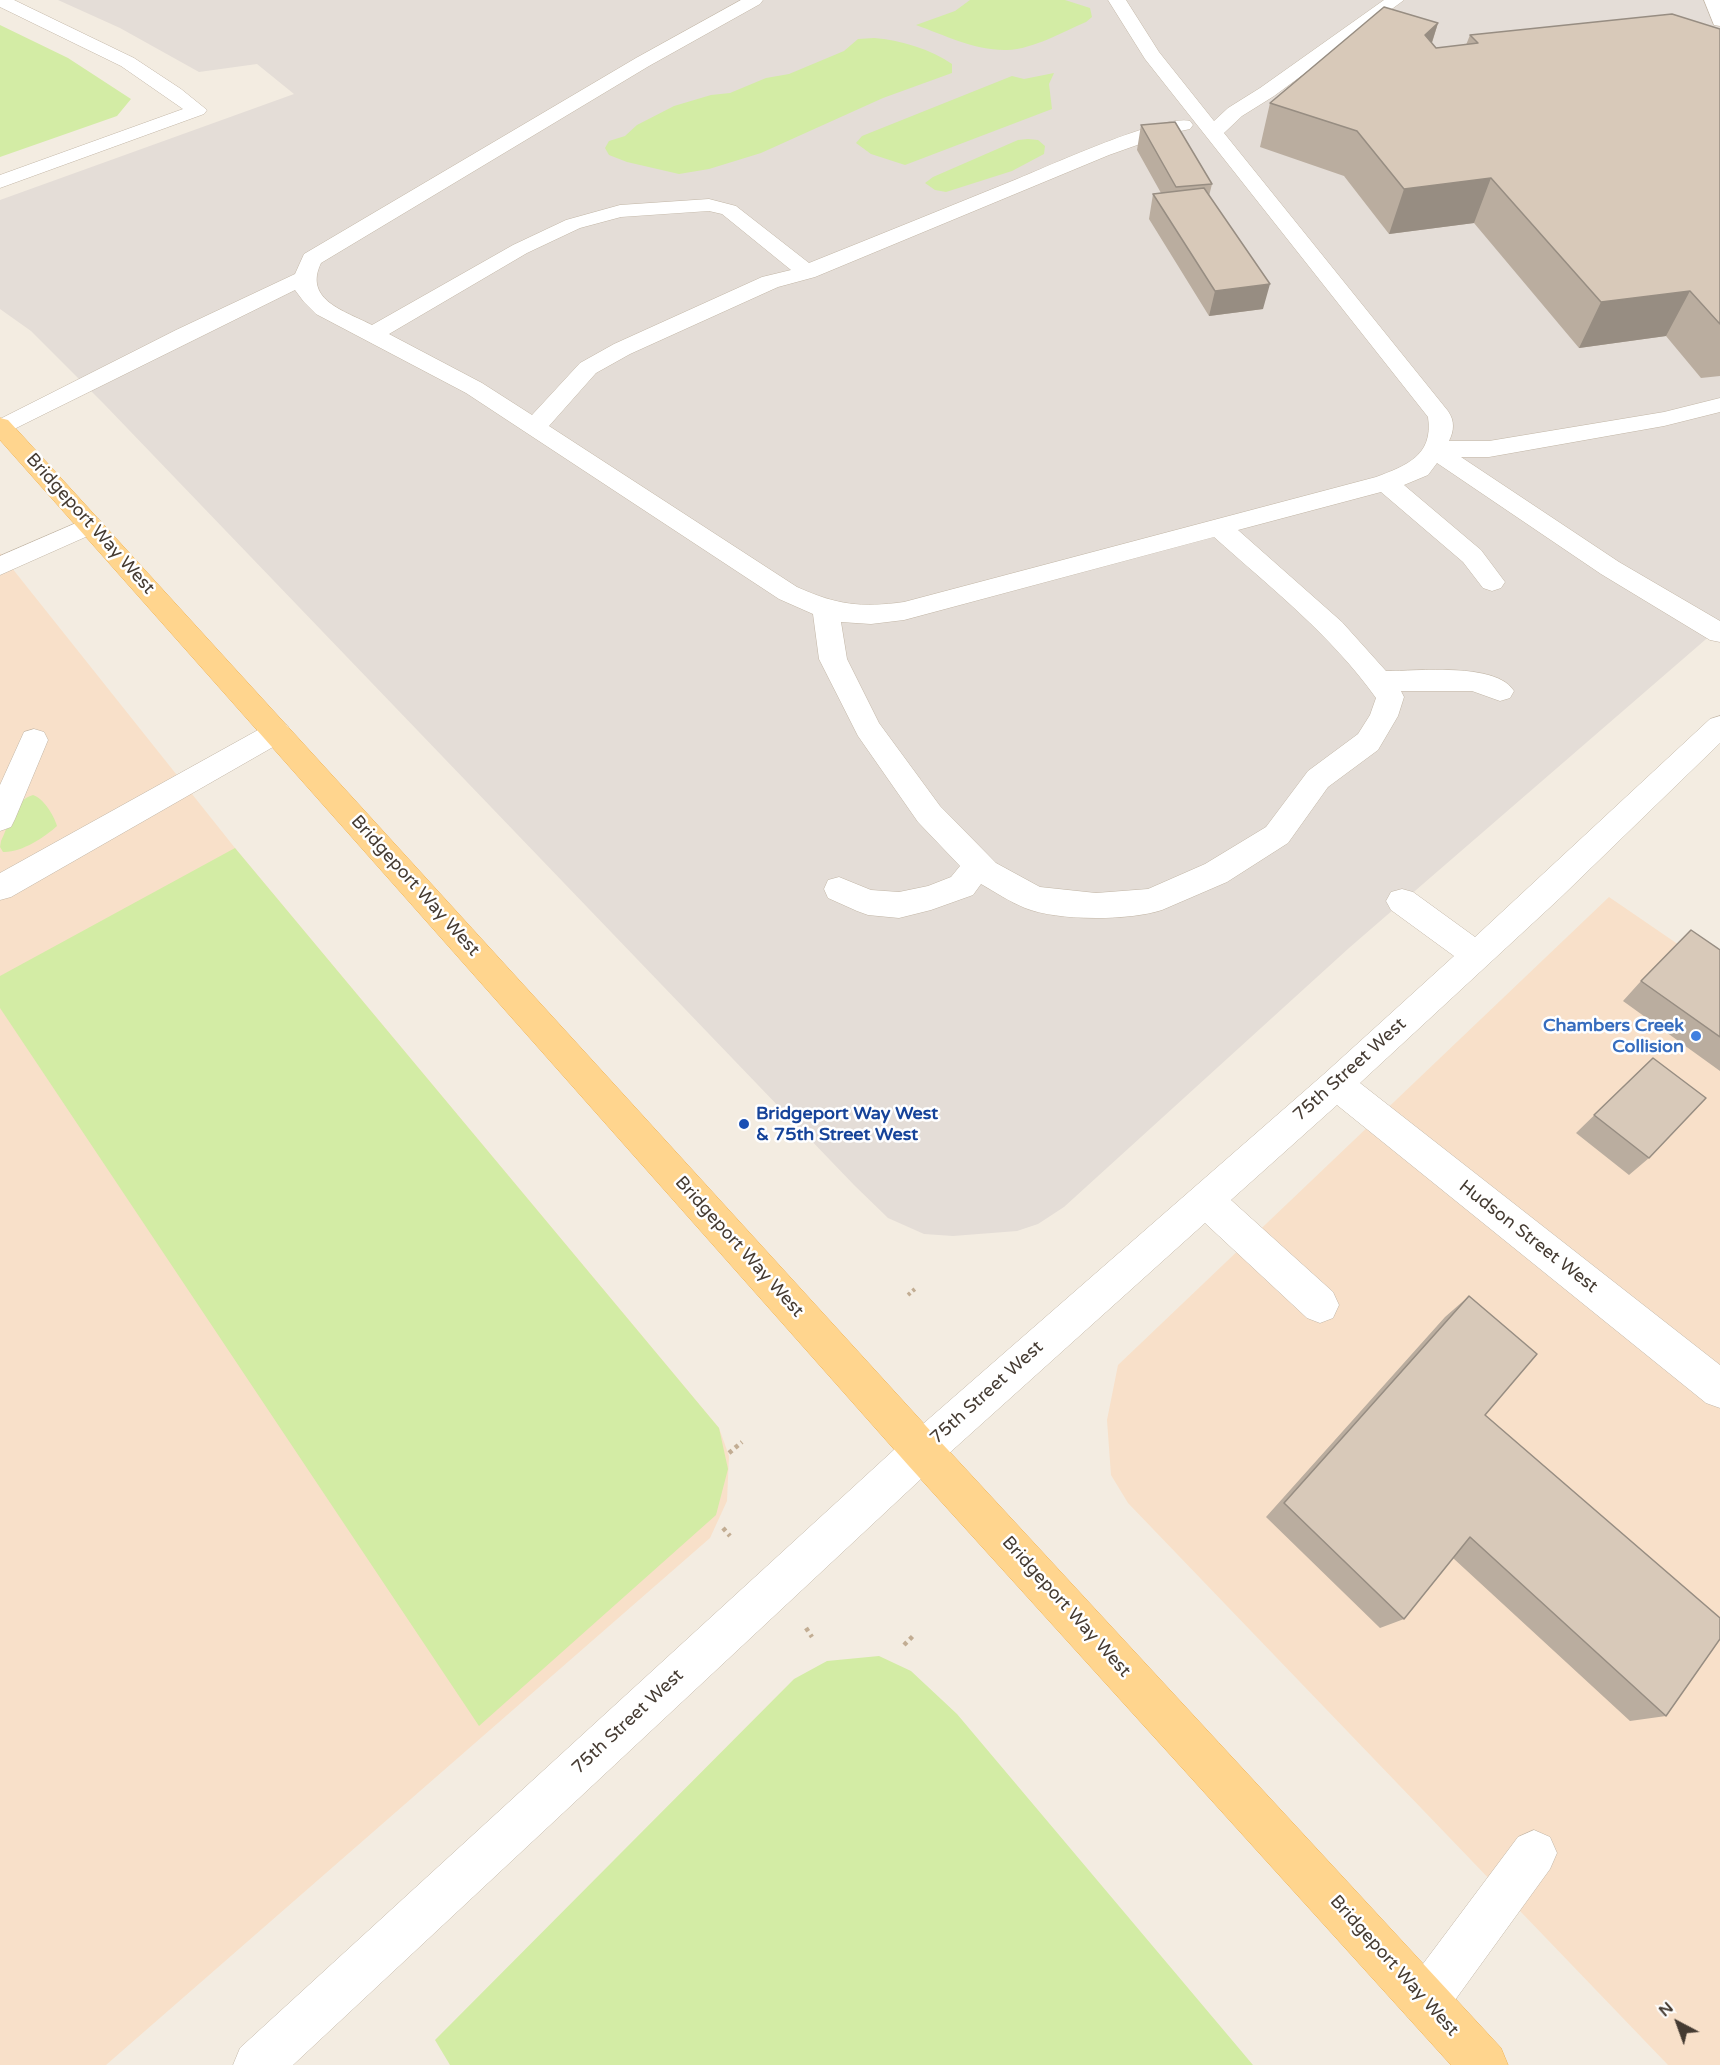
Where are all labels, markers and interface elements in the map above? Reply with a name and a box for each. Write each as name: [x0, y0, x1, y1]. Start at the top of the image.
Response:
street label: Bridgeport Way West: [21, 449, 159, 599]
street label: Bridgeport Way West: [346, 811, 484, 961]
street label: 75th Street West: [1289, 1014, 1411, 1126]
place label: Chambers Creek Collision: [1543, 1015, 1684, 1058]
marker: Chambers Creek Collision: [1689, 1029, 1703, 1043]
place label: Bridgeport Way West & 75th Street West: [756, 1103, 938, 1146]
marker: Bridgeport Way West & 75th Street West: [737, 1117, 751, 1131]
street label: Bridgeport Way West: [670, 1172, 808, 1322]
street label: Hudson Street West: [1454, 1176, 1602, 1298]
street label: 75th Street West: [926, 1337, 1048, 1449]
street label: Bridgeport Way West: [997, 1532, 1135, 1682]
street label: 75th Street West: [568, 1665, 688, 1779]
street label: Bridgeport Way West: [1325, 1891, 1463, 2041]
north arrow: [1648, 1993, 1708, 2053]
text: N: [1655, 1998, 1678, 2021]

